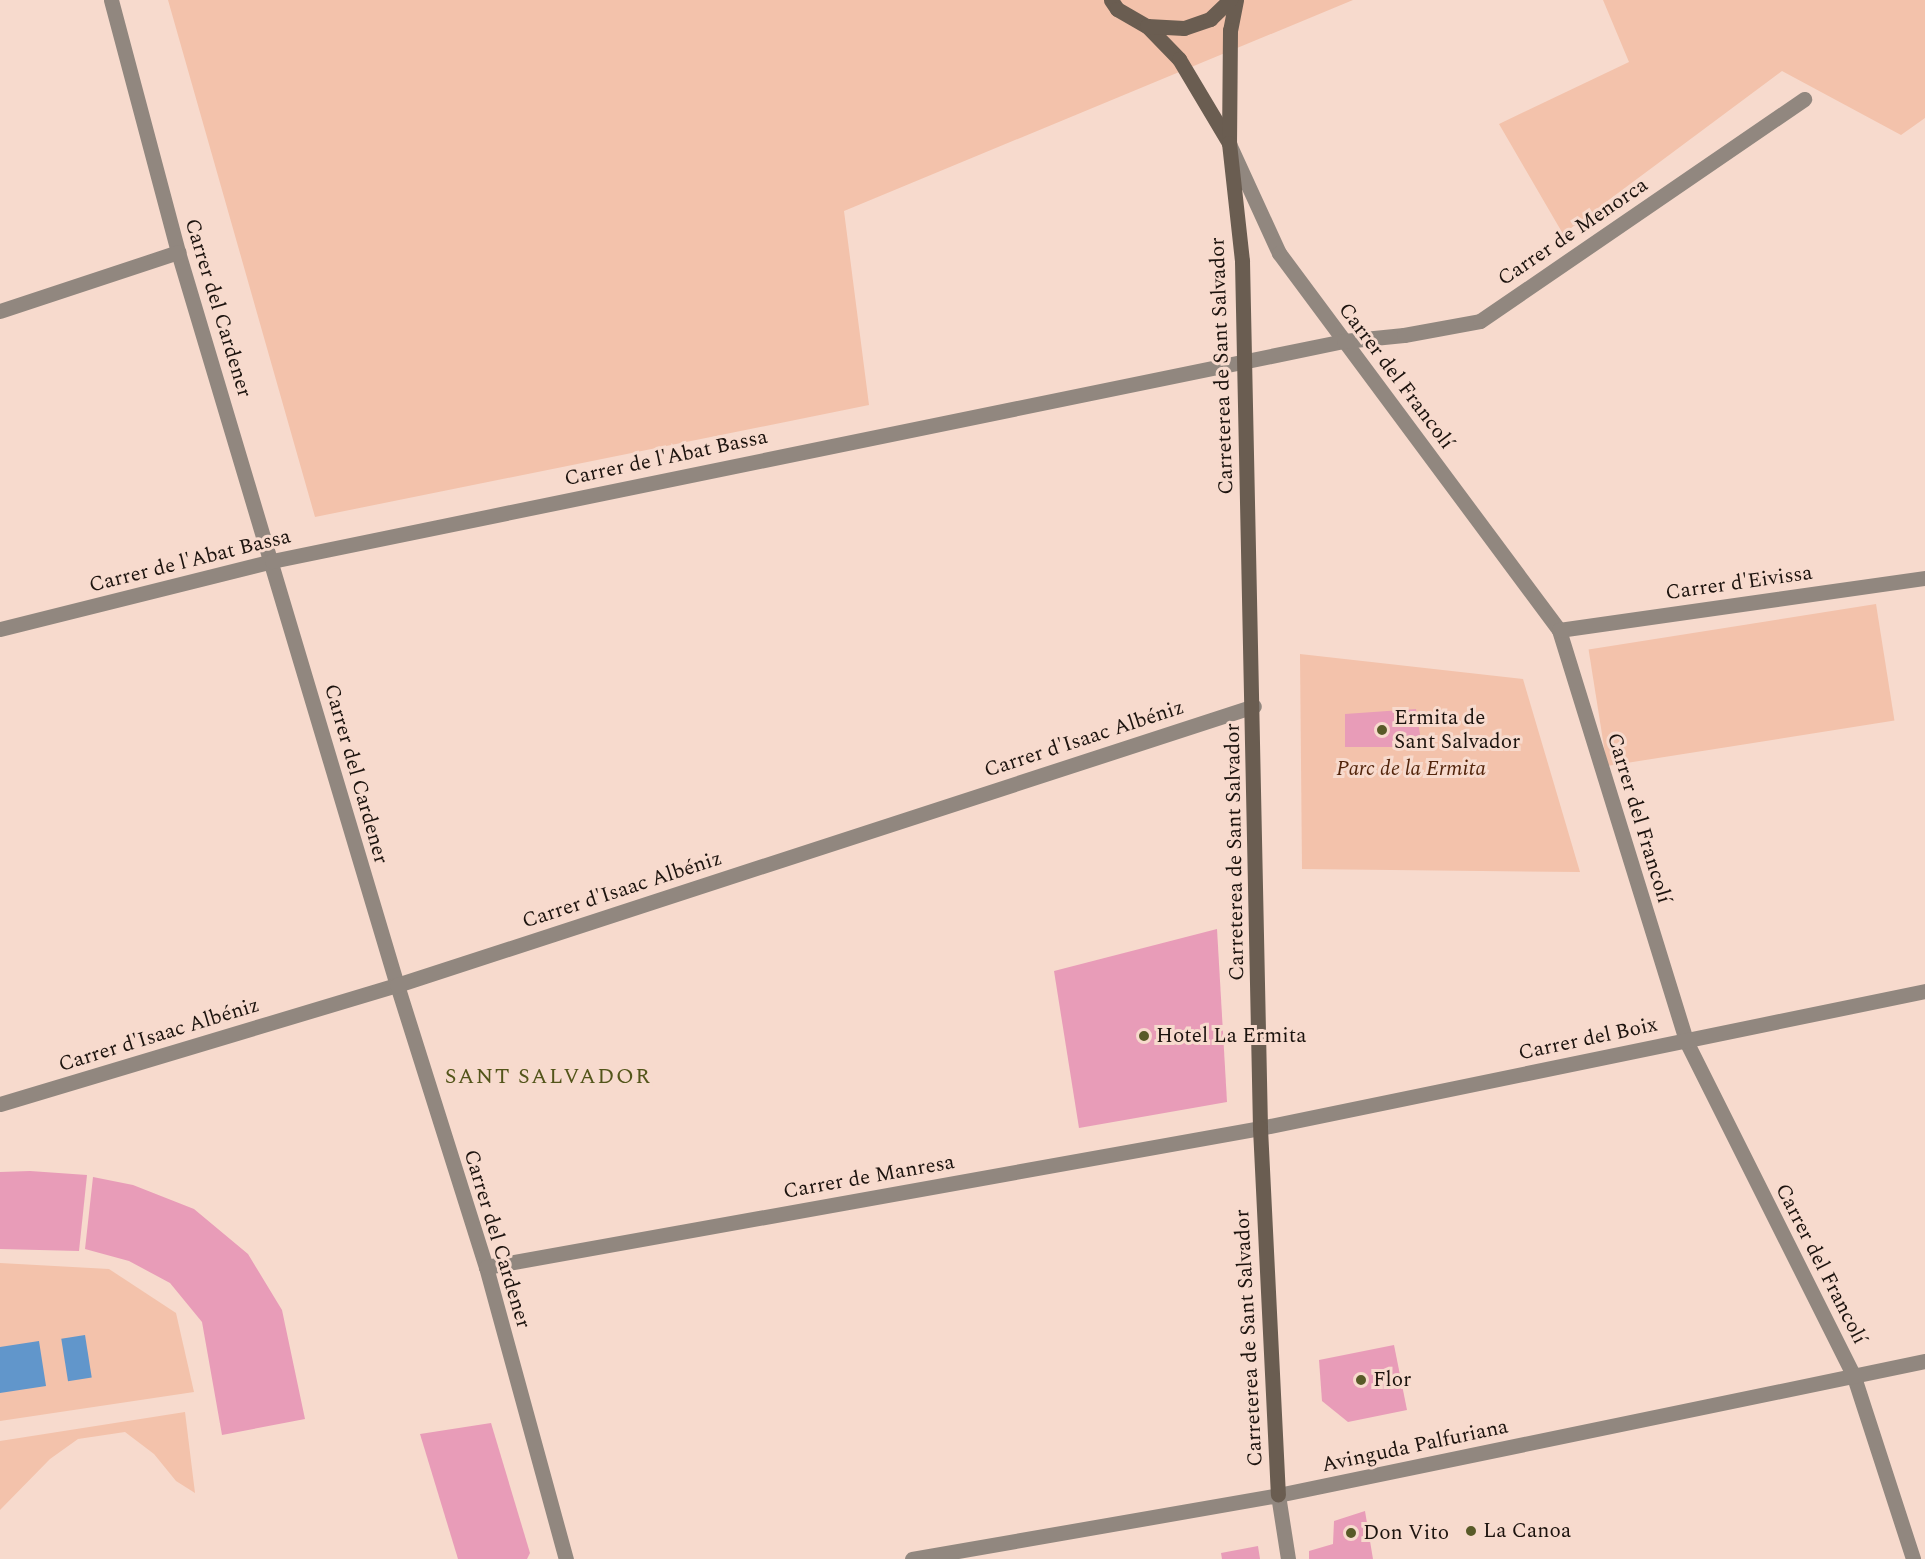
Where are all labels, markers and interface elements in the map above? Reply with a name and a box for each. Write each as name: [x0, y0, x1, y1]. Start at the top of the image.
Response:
street label: Carrer de Menorca: [1493, 172, 1653, 292]
street label: Carrer del Cardener: [179, 216, 257, 400]
street label: Carreterea de Sant Salvador: [1205, 237, 1239, 495]
street label: Carrer del Francolí: [1333, 298, 1459, 454]
street label: Carrer de l'Abat Bassa: [562, 424, 770, 492]
street label: Carrer de l'Abat Bassa: [87, 524, 293, 598]
street label: Carrer d'Eivissa: [1664, 560, 1814, 606]
street label: Carrer del Cardener: [318, 681, 394, 867]
street label: Carrer d'Isaac Albéniz: [981, 695, 1187, 783]
place label: Ermita de Sant Salvador: [1394, 705, 1520, 755]
street label: Carreterea de Sant Salvador: [1220, 723, 1250, 981]
marker: Ermita de Sant Salvador: [1375, 723, 1389, 737]
street label: Carrer del Francolí: [1601, 730, 1677, 906]
park label: Parc de la Ermita: [1336, 756, 1486, 782]
street label: Carrer d'Isaac Albéniz: [519, 846, 725, 934]
street label: Carrer d'Isaac Albéniz: [56, 992, 262, 1078]
street label: Carrer del Boix: [1516, 1012, 1660, 1066]
place label: Hotel La Ermita: [1156, 1023, 1306, 1049]
marker: Hotel La Ermita: [1137, 1029, 1151, 1043]
district label: SANT SALVADOR: [445, 1064, 651, 1090]
street label: Carrer del Cardener: [458, 1147, 536, 1331]
street label: Carrer de Manresa: [781, 1150, 957, 1204]
street label: Carrer del Francolí: [1770, 1180, 1872, 1348]
street label: Carreterea de Sant Salvador: [1230, 1209, 1268, 1467]
place label: Flor: [1373, 1367, 1411, 1393]
marker: Flor: [1354, 1373, 1368, 1387]
street label: Avinguda Palfuriana: [1319, 1414, 1511, 1478]
place label: La Canoa: [1483, 1518, 1571, 1544]
place label: Don Vito: [1363, 1520, 1449, 1546]
marker: La Canoa: [1464, 1524, 1478, 1538]
marker: Don Vito: [1344, 1526, 1358, 1540]

